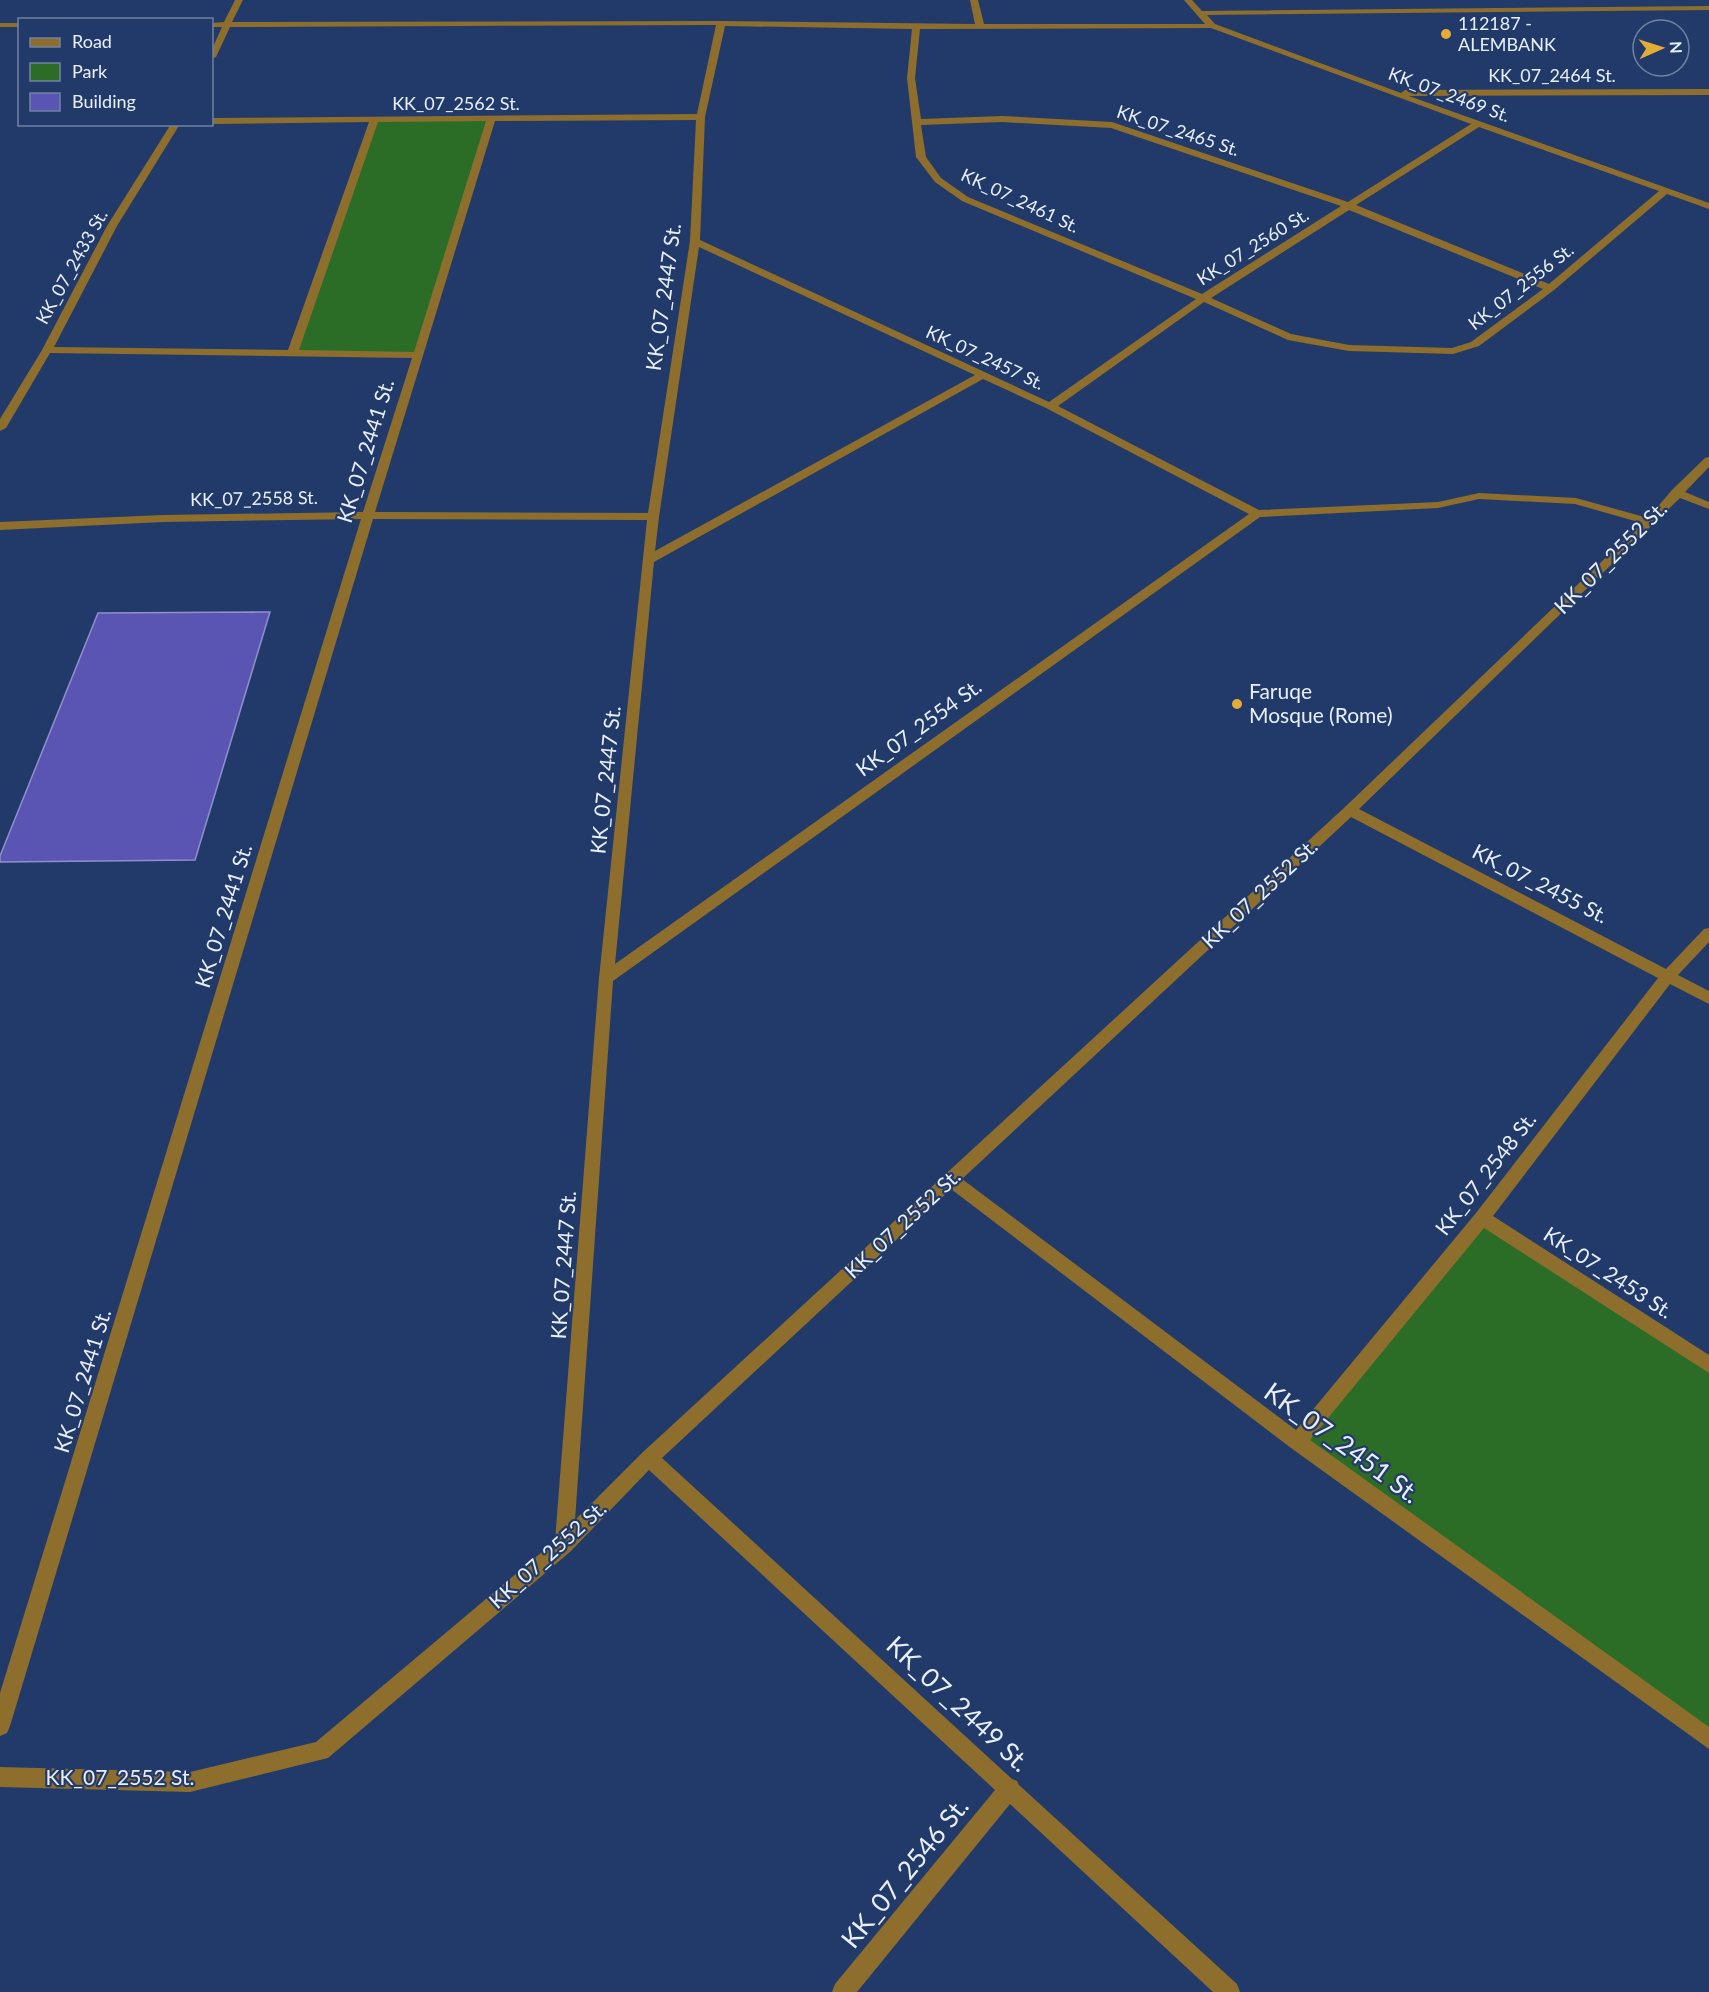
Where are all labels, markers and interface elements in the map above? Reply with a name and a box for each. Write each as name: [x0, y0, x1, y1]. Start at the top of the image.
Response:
place label: 112187 - ALEMBANK: [1458, 12, 1556, 55]
legend: [18, 18, 213, 126]
north arrow: [1631, 18, 1691, 78]
marker: 112187 - ALEMBANK: [1439, 27, 1453, 41]
text: Road: [72, 30, 112, 52]
text: N: [1667, 41, 1686, 54]
text: Park: [72, 60, 108, 82]
street label: KK_07_2469 St.: [1386, 62, 1513, 126]
street label: KK_07_2464 St.: [1488, 64, 1616, 86]
text: Building: [72, 90, 136, 112]
street label: KK_07_2562 St.: [392, 92, 520, 114]
street label: KK_07_2465 St.: [1114, 100, 1242, 160]
street label: KK_07_2461 St.: [958, 163, 1083, 237]
street label: KK_07_2560 St.: [1192, 203, 1312, 289]
street label: KK_07_2433 St.: [31, 205, 112, 328]
street label: KK_07_2447 St.: [640, 221, 685, 372]
street label: KK_07_2556 St.: [1463, 238, 1577, 334]
street label: KK_07_2457 St.: [923, 320, 1048, 394]
street label: KK_07_2441 St.: [331, 376, 398, 525]
street label: KK_07_2558 St.: [190, 486, 318, 510]
street label: KK_07_2552 St.: [1548, 495, 1671, 618]
street label: KK_07_2554 St.: [851, 673, 986, 781]
place label: Faruqe Mosque (Rome): [1249, 678, 1393, 727]
marker: Faruqe Mosque (Rome): [1230, 697, 1244, 711]
street label: KK_07_2447 St.: [584, 704, 625, 855]
street label: KK_07_2552 St.: [1196, 833, 1322, 953]
street label: KK_07_2455 St.: [1469, 838, 1613, 928]
street label: KK_07_2441 St.: [189, 841, 256, 990]
street label: KK_07_2548 St.: [1429, 1107, 1541, 1239]
street label: KK_07_2552 St.: [839, 1163, 965, 1283]
street label: KK_07_2447 St.: [545, 1190, 580, 1340]
street label: KK_07_2453 St.: [1540, 1221, 1678, 1323]
street label: KK_07_2441 St.: [48, 1306, 115, 1455]
street label: KK_07_2451 St.: [1259, 1375, 1427, 1509]
street label: KK_07_2552 St.: [483, 1495, 611, 1613]
street label: KK_07_2449 St.: [880, 1629, 1037, 1778]
street label: KK_07_2552 St.: [46, 1764, 194, 1789]
street label: KK_07_2546 St.: [834, 1791, 975, 1954]

